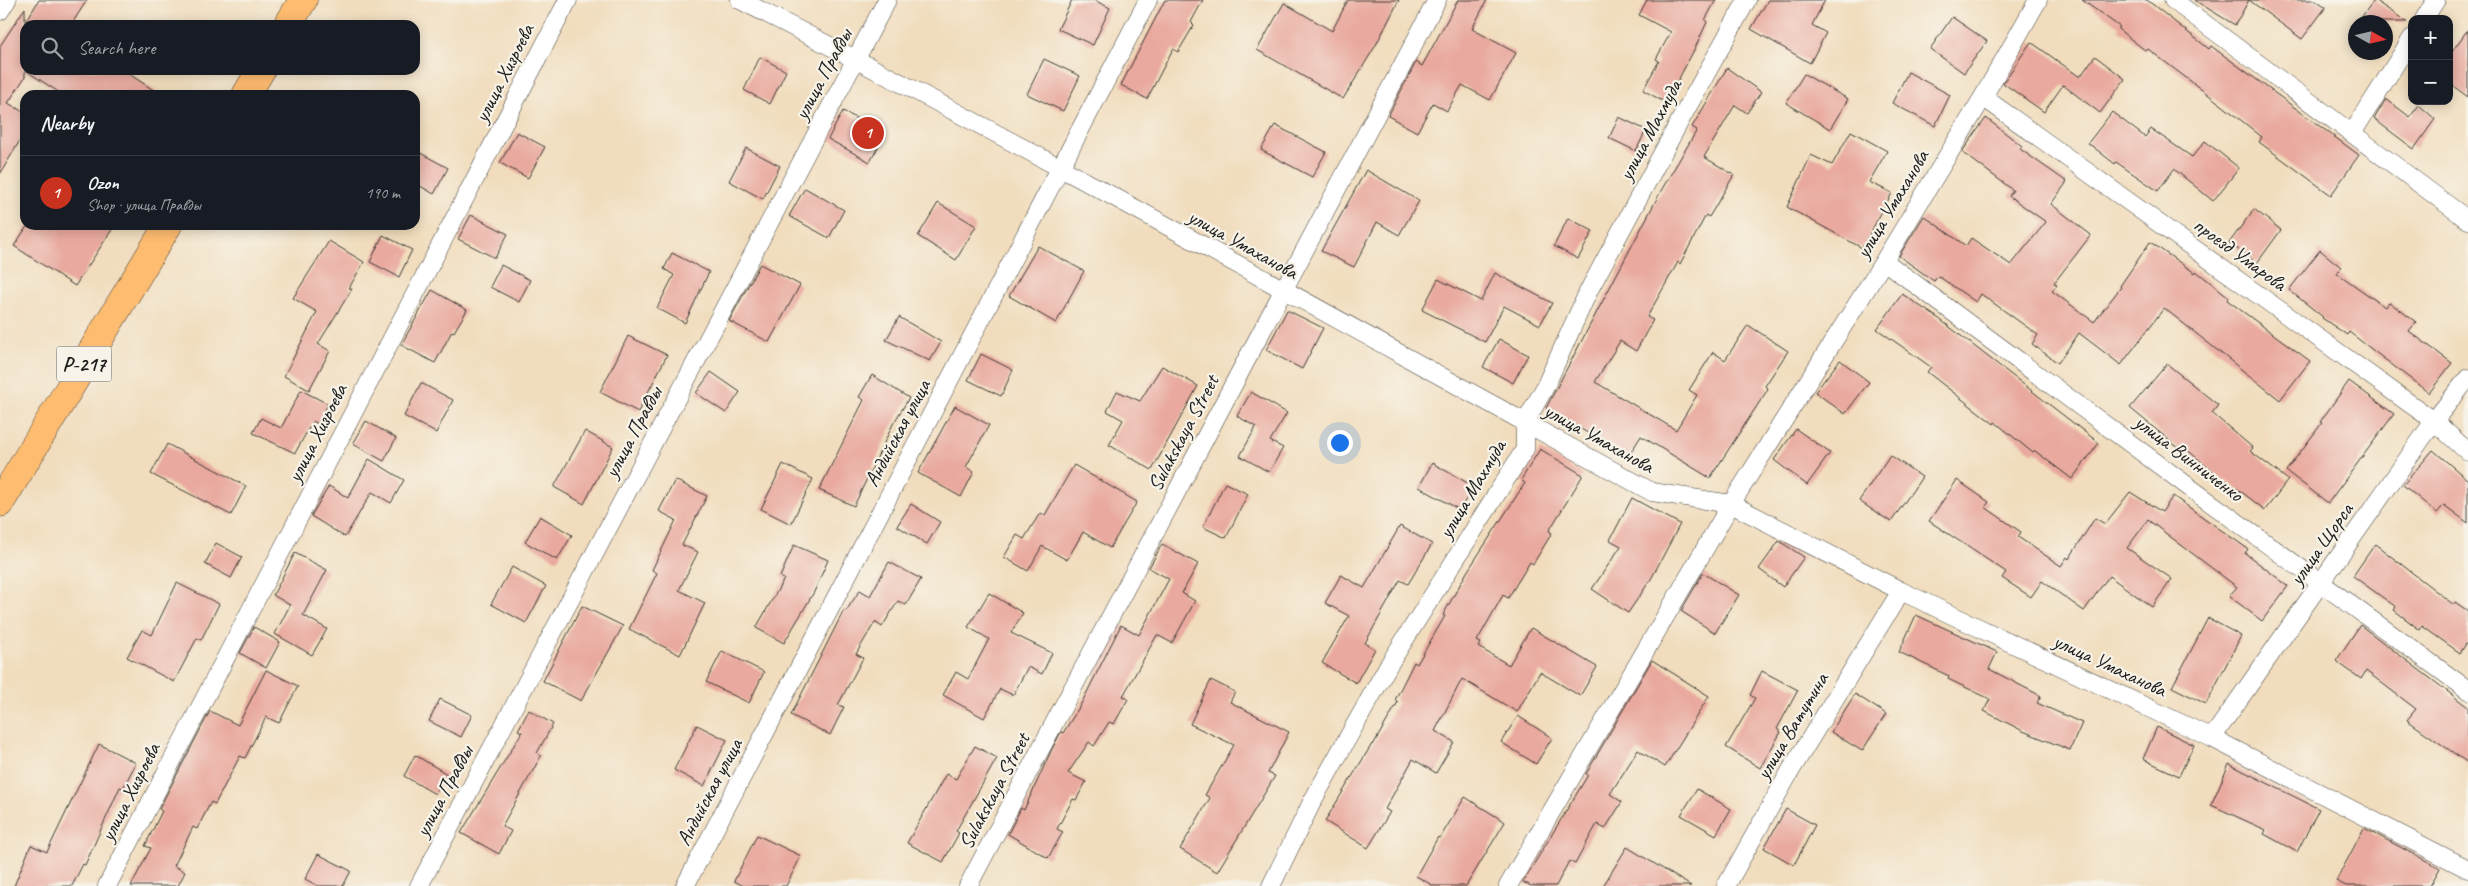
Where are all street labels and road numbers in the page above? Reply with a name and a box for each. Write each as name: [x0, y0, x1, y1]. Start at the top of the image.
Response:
street label: улица Хизроева: [467, 18, 541, 128]
street label: улица Правды: [787, 22, 859, 126]
street label: улица Махмуда: [1612, 73, 1688, 187]
street label: улица Умаханова: [1848, 144, 1935, 265]
street label: улица Умаханова: [1182, 202, 1304, 286]
street label: проезд Умарова: [2188, 212, 2293, 297]
road number: Р-217: [56, 346, 112, 382]
street label: Sulakskaya Street: [1142, 369, 1225, 495]
street label: Андийская улица: [858, 374, 937, 491]
street label: улица Хизроева: [280, 378, 354, 488]
street label: улица Правды: [597, 380, 669, 484]
street label: улица Умаханова: [1538, 396, 1660, 480]
street label: улица Винниченко: [2128, 408, 2250, 508]
street label: улица Махмуда: [1431, 433, 1513, 545]
street label: улица Щорса: [2282, 497, 2360, 592]
street label: улица Умаханова: [2048, 627, 2172, 703]
street label: улица Ватутина: [1749, 666, 1835, 786]
street label: Sulakskaya Street: [953, 727, 1036, 853]
street label: Андийская улица: [670, 733, 749, 850]
street label: улица Хизроева: [93, 737, 167, 847]
street label: улица Правды: [408, 739, 480, 843]

